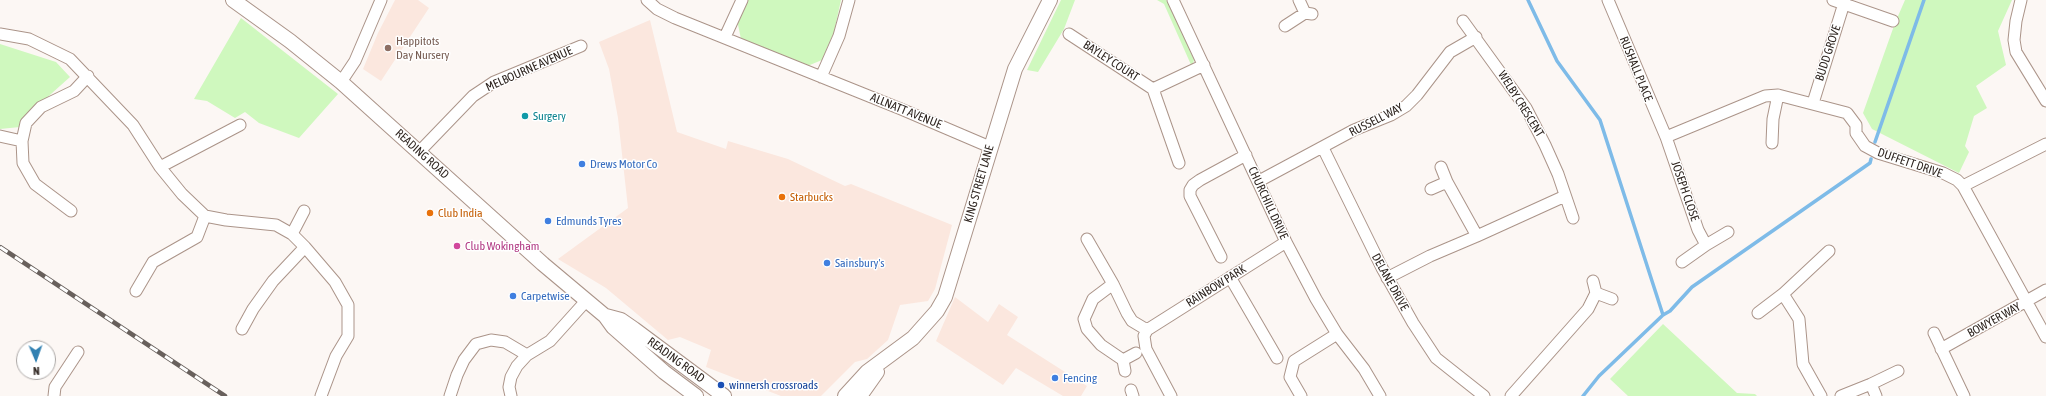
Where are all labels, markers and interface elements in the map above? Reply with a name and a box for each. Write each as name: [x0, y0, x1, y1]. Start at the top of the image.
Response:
street label: BUDD GROVE: [1812, 23, 1844, 83]
place label: Happitots Day Nursery: [396, 34, 449, 62]
street label: RUSHALL PLACE: [1616, 34, 1656, 104]
street label: BAYLEY COURT: [1080, 38, 1142, 84]
marker: Happitots Day Nursery: [383, 43, 393, 53]
street label: MELBOURNE AVENUE: [483, 43, 575, 95]
street label: WELBY CRESCENT: [1495, 68, 1547, 140]
street label: ALLNATT AVENUE: [868, 90, 944, 132]
street label: RUSSELL WAY: [1347, 100, 1405, 140]
place label: Surgery: [533, 109, 566, 123]
marker: Surgery: [520, 111, 530, 121]
street label: READING ROAD: [392, 126, 452, 182]
street label: KING STREET LANE: [961, 143, 997, 225]
street label: DUFFETT DRIVE: [1876, 145, 1944, 181]
place label: Drews Motor Co: [590, 157, 658, 171]
marker: Drews Motor Co: [577, 159, 587, 169]
street label: JOSEPH CLOSE: [1668, 159, 1702, 223]
street label: CHURCHILL DRIVE: [1245, 164, 1291, 242]
place label: Starbucks: [790, 190, 833, 204]
marker: Starbucks: [777, 192, 787, 202]
place label: Club India: [438, 206, 483, 220]
marker: Club India: [425, 208, 435, 218]
place label: Edmunds Tyres: [556, 214, 622, 228]
marker: Edmunds Tyres: [543, 216, 553, 226]
place label: Club Wokingham: [465, 239, 539, 253]
marker: Club Wokingham: [452, 241, 462, 251]
street label: DELANE DRIVE: [1368, 251, 1412, 313]
place label: Sainsbury's: [835, 256, 885, 270]
marker: Sainsbury's: [822, 258, 832, 268]
street label: RAINBOW PARK: [1183, 262, 1249, 310]
place label: Carpetwise: [521, 289, 570, 303]
marker: Carpetwise: [508, 291, 518, 301]
street label: BOWYER WAY: [1965, 300, 2023, 340]
street label: READING ROAD: [645, 334, 707, 386]
north arrow: [16, 340, 56, 380]
text: N: [33, 365, 40, 377]
place label: Fencing: [1063, 371, 1097, 385]
marker: Fencing: [1050, 373, 1060, 383]
place label: winnersh crossroads: [729, 378, 818, 392]
marker: winnersh crossroads: [716, 380, 726, 390]

